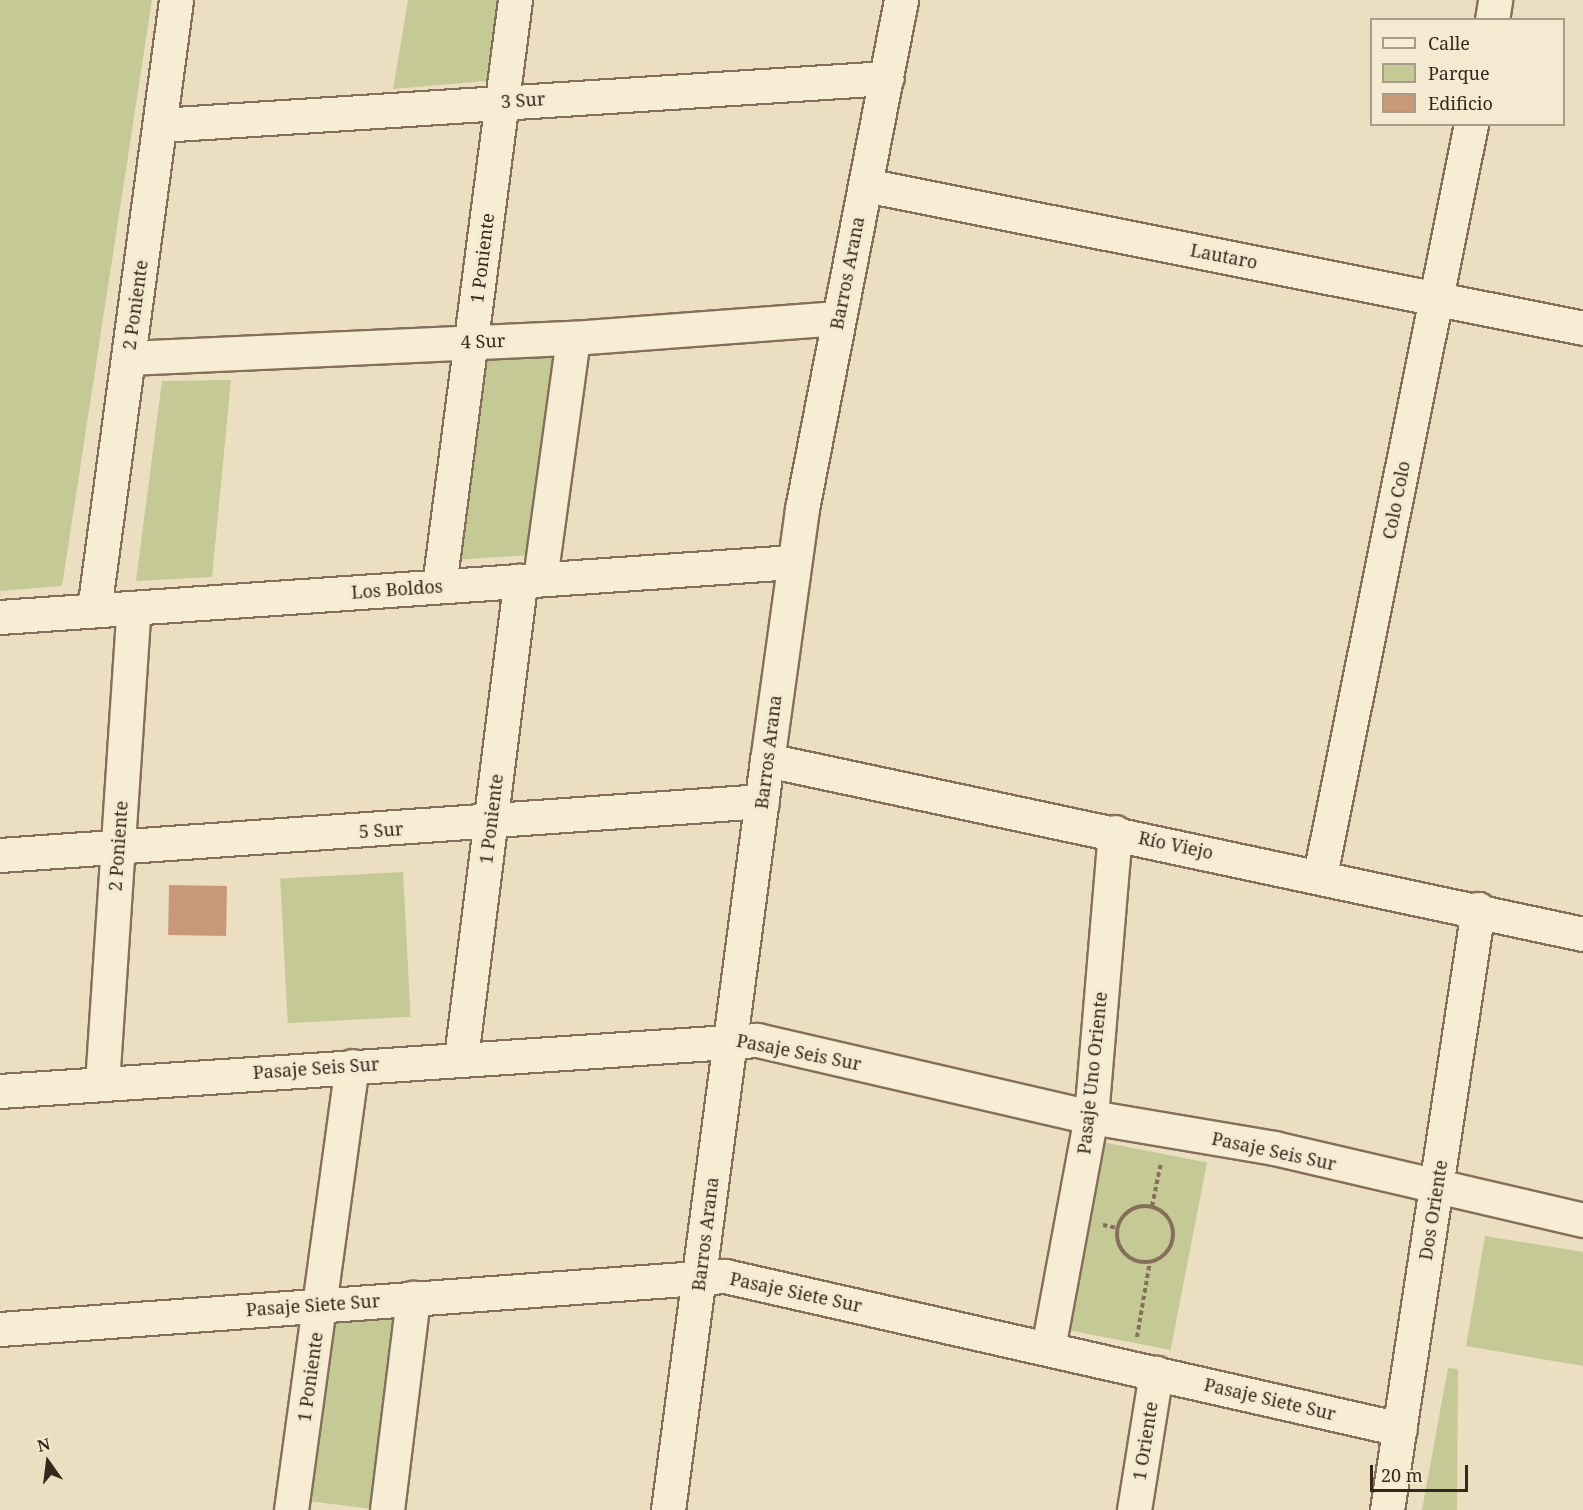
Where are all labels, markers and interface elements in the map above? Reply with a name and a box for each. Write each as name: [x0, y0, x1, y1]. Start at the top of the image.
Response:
legend: [1370, 18, 1565, 126]
text: Calle: [1428, 31, 1470, 55]
text: Parque: [1428, 61, 1490, 85]
street label: 3 Sur: [500, 88, 546, 112]
text: Edificio: [1428, 91, 1493, 115]
street label: 1 Poniente: [466, 212, 498, 304]
street label: Barros Arana: [825, 215, 869, 331]
street label: Lautaro: [1189, 239, 1259, 273]
street label: 2 Poniente: [118, 259, 152, 351]
street label: 4 Sur: [460, 329, 506, 353]
street label: Colo Colo: [1378, 459, 1414, 541]
street label: Los Boldos: [351, 575, 443, 603]
street label: Barros Arana: [750, 694, 786, 810]
street label: 1 Poniente: [475, 773, 507, 865]
street label: 2 Poniente: [104, 800, 132, 892]
street label: 5 Sur: [358, 818, 404, 842]
street label: Río Viejo: [1137, 827, 1215, 863]
street label: Pasaje Uno Oriente: [1073, 991, 1111, 1155]
street label: Pasaje Seis Sur: [735, 1029, 863, 1075]
street label: Pasaje Seis Sur: [252, 1053, 380, 1083]
street label: Pasaje Seis Sur: [1210, 1127, 1338, 1175]
street label: Dos Oriente: [1414, 1158, 1452, 1262]
street label: Barros Arana: [687, 1176, 723, 1292]
street label: Pasaje Siete Sur: [728, 1267, 864, 1317]
street label: Pasaje Siete Sur: [245, 1290, 381, 1320]
street label: 1 Poniente: [293, 1331, 327, 1423]
street label: Pasaje Siete Sur: [1202, 1373, 1338, 1425]
street label: 1 Oriente: [1128, 1400, 1162, 1482]
north arrow: [18, 1432, 78, 1492]
text: N: [35, 1432, 52, 1457]
scale bar: [1373, 1453, 1470, 1491]
text: 20 m: [1381, 1463, 1423, 1487]

